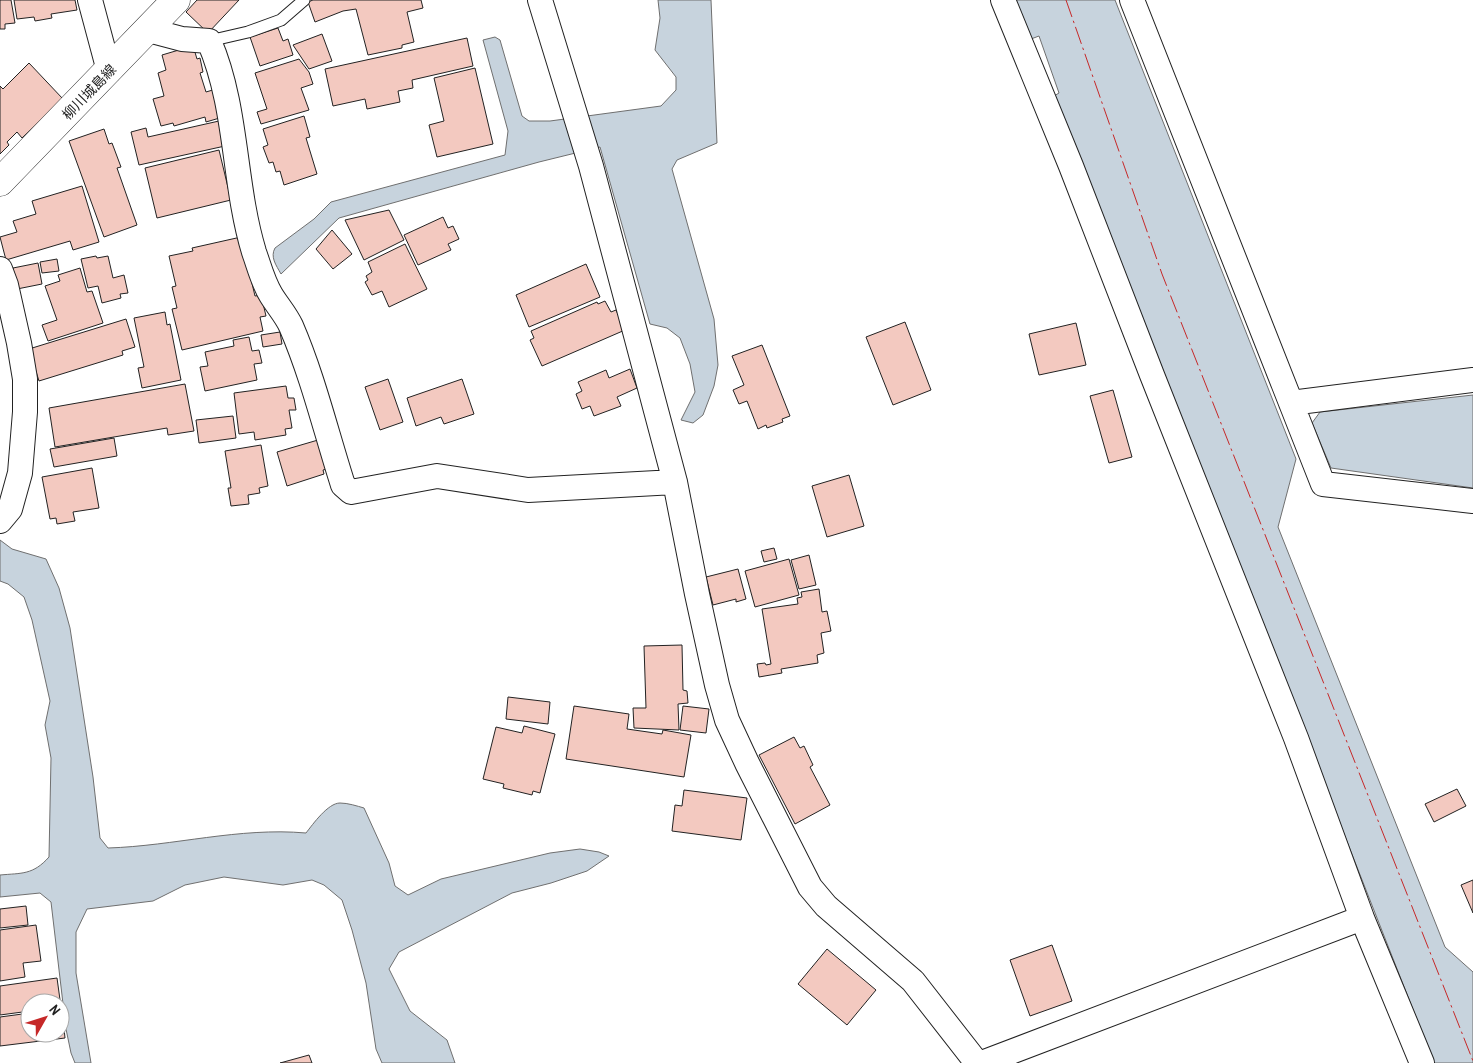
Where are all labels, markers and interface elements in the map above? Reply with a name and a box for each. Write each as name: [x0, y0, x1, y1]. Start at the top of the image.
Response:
street label: 柳川城島線: [58, 61, 120, 123]
north arrow: [20, 993, 70, 1043]
text: N: [45, 1001, 65, 1019]

